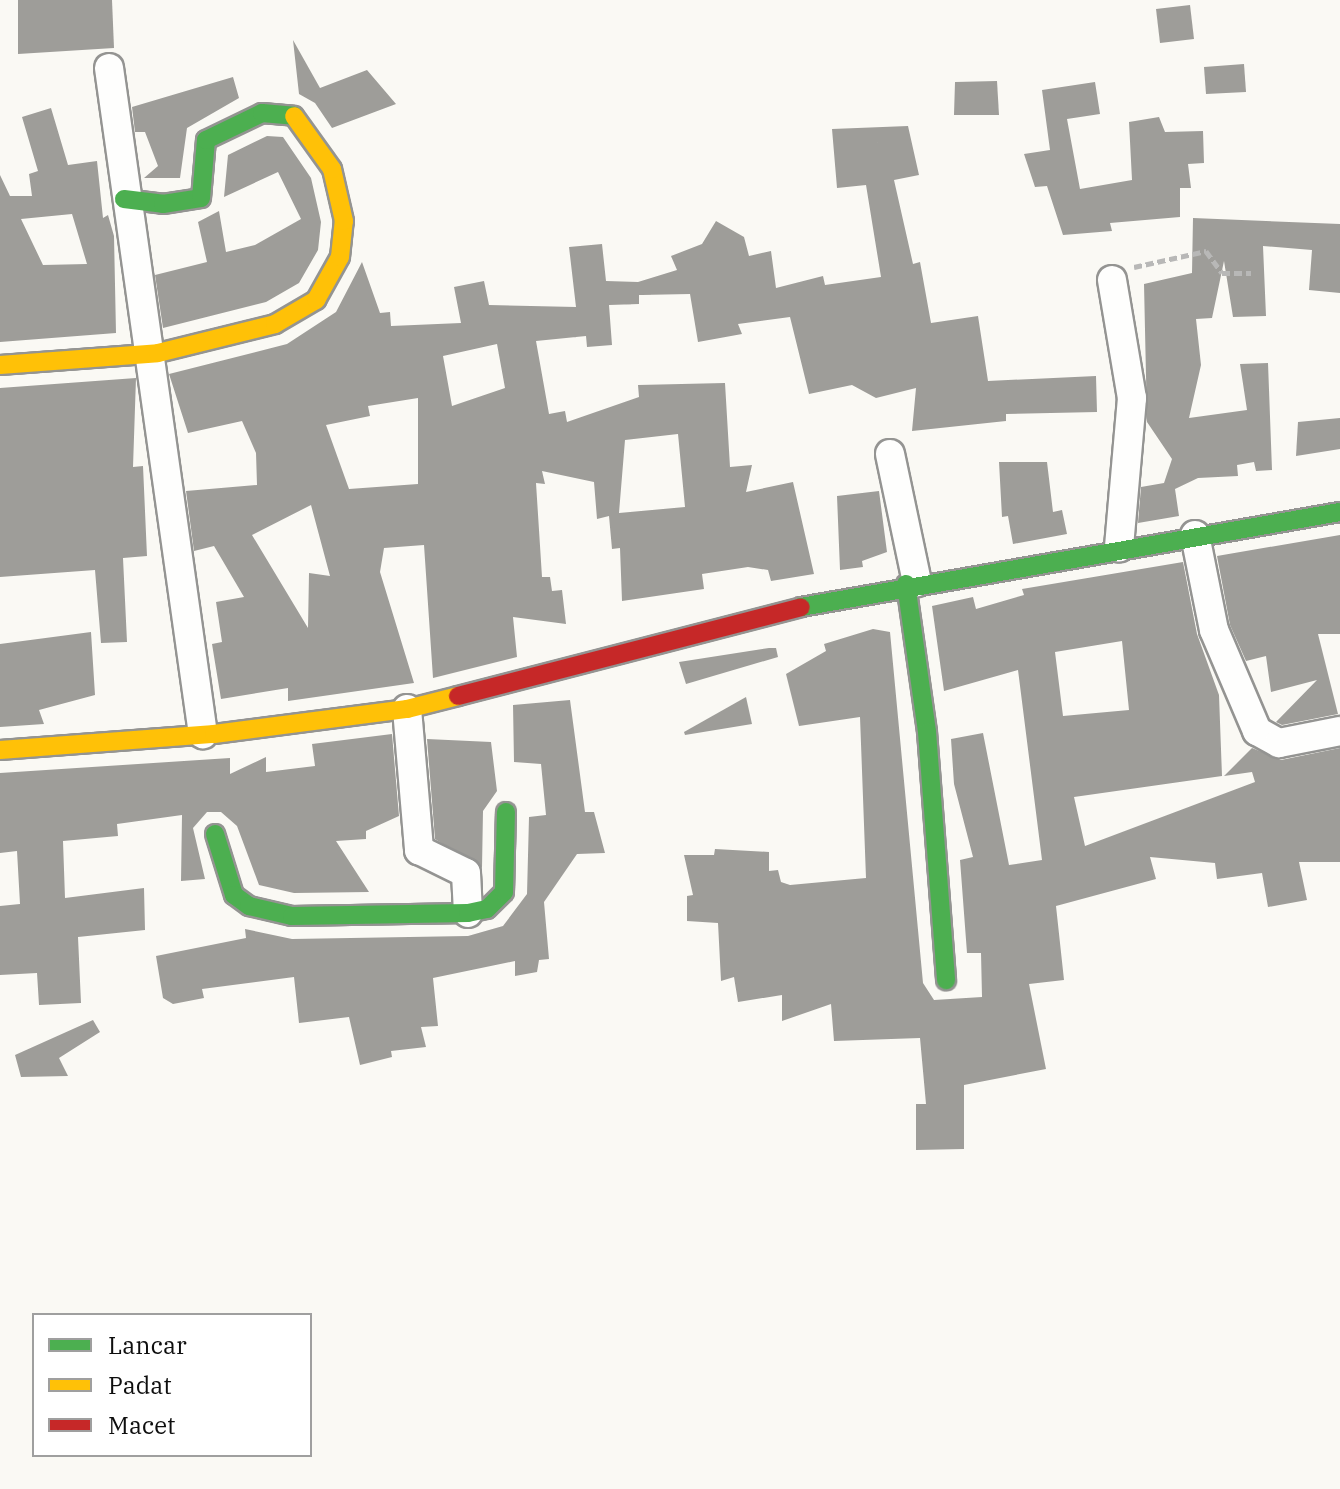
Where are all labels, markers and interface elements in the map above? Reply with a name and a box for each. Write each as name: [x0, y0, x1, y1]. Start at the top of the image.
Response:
legend: [32, 1313, 312, 1457]
text: Lancar: [108, 1329, 187, 1361]
text: Padat: [108, 1369, 172, 1401]
text: Macet: [108, 1409, 176, 1441]

